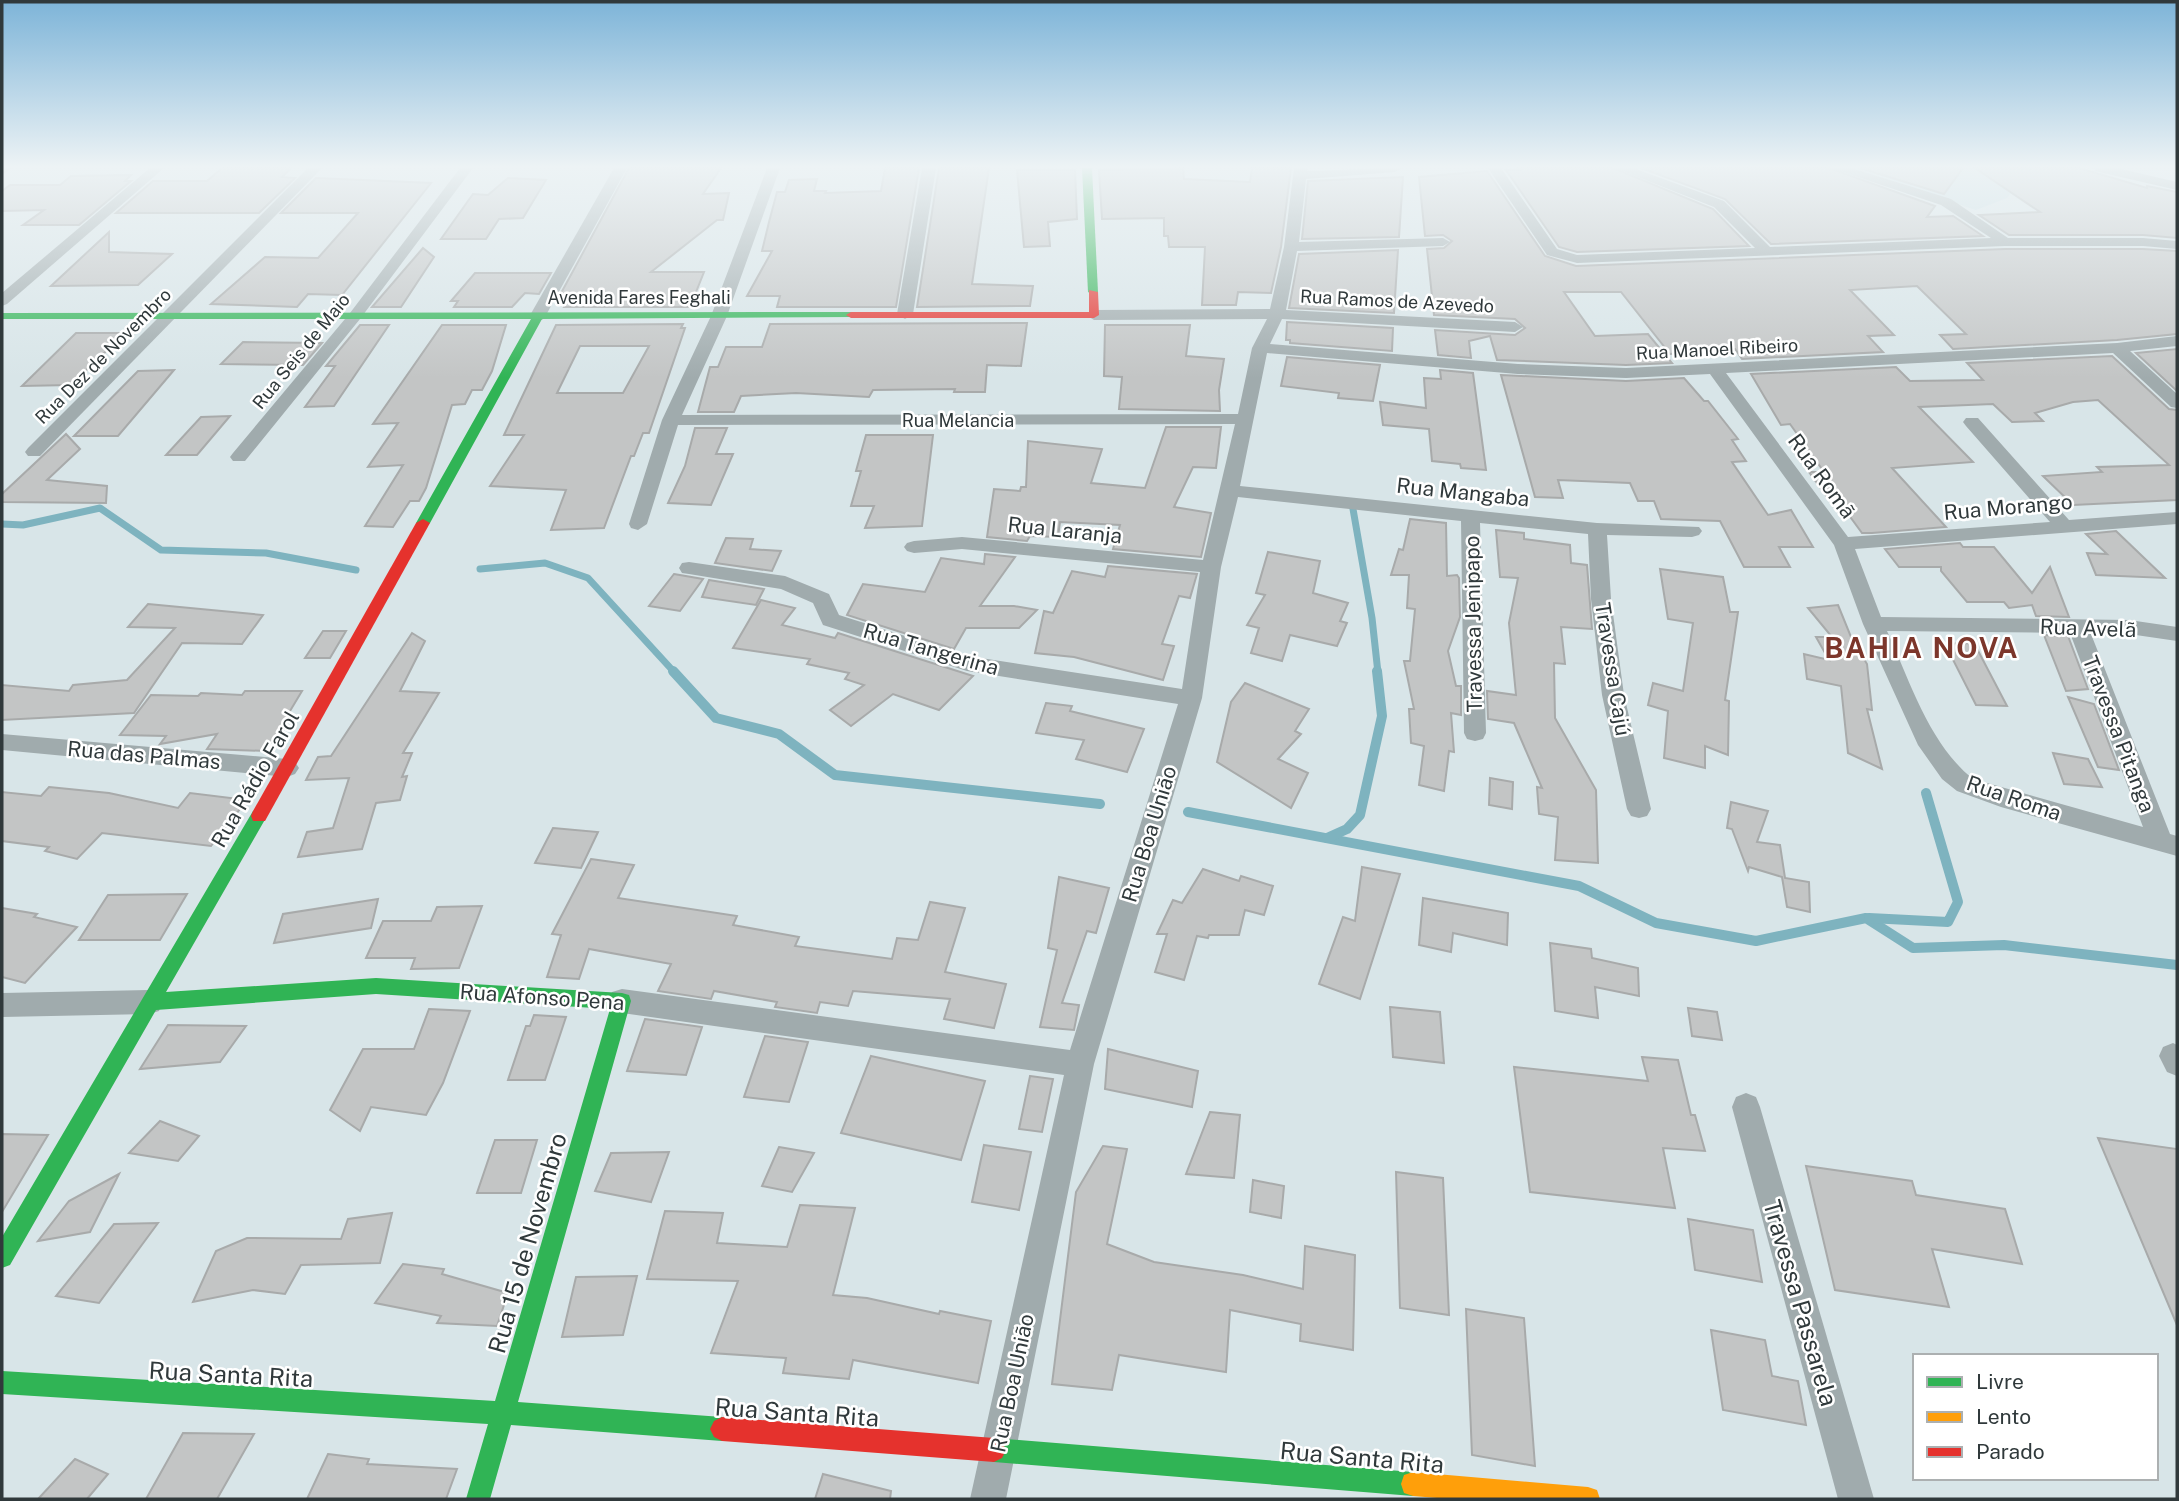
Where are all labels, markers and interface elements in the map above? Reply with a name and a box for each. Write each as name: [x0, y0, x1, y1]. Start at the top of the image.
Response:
street label: Rua Dez de Novembro: [31, 284, 175, 428]
street label: Rua Ramos de Azevedo: [1299, 285, 1495, 317]
street label: Avenida Fares Feghali: [547, 287, 731, 308]
street label: Rua Seis de Maio: [248, 289, 354, 413]
street label: Rua Manoel Ribeiro: [1635, 334, 1799, 364]
street label: Rua Melancia: [902, 410, 1014, 431]
street label: Rua Romã: [1783, 429, 1861, 523]
street label: Rua Mangaba: [1395, 473, 1531, 511]
street label: Rua Morango: [1942, 489, 2074, 525]
street label: Rua Laranja: [1006, 512, 1124, 548]
street label: Travessa Jenipapo: [1459, 535, 1487, 713]
street label: Travessa Cajú: [1590, 601, 1636, 737]
street label: Rua Avelã: [2039, 614, 2137, 642]
street label: Rua Tangerina: [860, 618, 1002, 680]
district label: BAHIA NOVA: [1824, 631, 2020, 664]
street label: Travessa Pitanga: [2078, 652, 2160, 816]
street label: Rua Rádio Farol: [206, 706, 304, 852]
street label: Rua das Palmas: [66, 736, 222, 774]
street label: Rua Boa União: [1116, 763, 1182, 905]
street label: Rua Roma: [1963, 770, 2065, 826]
street label: Rua Afonso Pena: [459, 979, 625, 1015]
street label: Rua 15 de Novembro: [482, 1130, 572, 1356]
street label: Travessa Passarela: [1758, 1197, 1844, 1409]
street label: Rua Boa União: [985, 1311, 1039, 1455]
legend: [1913, 1354, 2158, 1480]
street label: Rua Santa Rita: [148, 1356, 314, 1392]
text: Livre: [1976, 1369, 2024, 1394]
street label: Rua Santa Rita: [714, 1392, 880, 1432]
text: Lento: [1976, 1404, 2031, 1429]
street label: Rua Santa Rita: [1279, 1436, 1445, 1478]
text: Parado: [1976, 1439, 2045, 1464]

